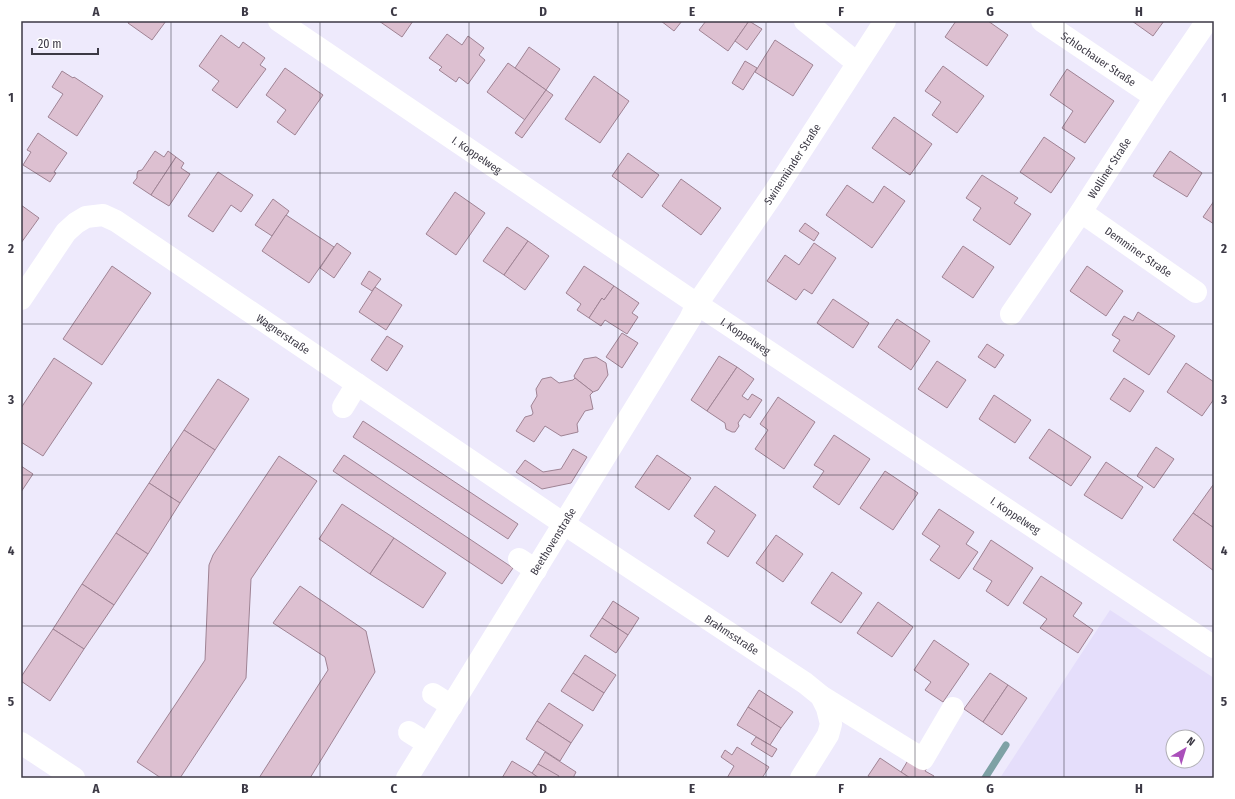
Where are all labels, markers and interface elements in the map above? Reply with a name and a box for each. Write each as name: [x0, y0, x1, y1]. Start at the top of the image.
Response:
text: A: [91, 4, 100, 19]
text: B: [241, 4, 249, 19]
text: C: [391, 4, 398, 19]
text: D: [539, 4, 547, 19]
text: E: [689, 4, 695, 19]
text: F: [838, 4, 844, 19]
text: G: [986, 4, 994, 19]
text: H: [1135, 4, 1143, 19]
street label: Schlochauer Straße: [1058, 29, 1138, 89]
scale bar: [32, 30, 98, 56]
text: 20 m: [38, 37, 62, 51]
text: 1: [8, 90, 14, 105]
text: 1: [1221, 90, 1227, 105]
street label: Swinemünder Straße: [761, 121, 823, 207]
street label: I. Koppelweg: [450, 134, 505, 177]
street label: Wolliner Straße: [1085, 135, 1134, 201]
street label: Demminer Straße: [1103, 224, 1174, 280]
text: 2: [7, 241, 14, 256]
text: 2: [1220, 241, 1227, 256]
street label: Wagnerstraße: [254, 311, 312, 357]
street label: I. Koppelweg: [718, 315, 774, 358]
text: 3: [7, 392, 14, 407]
text: 3: [1220, 392, 1227, 407]
street label: I. Koppelweg: [988, 494, 1044, 537]
street label: Beethovenstraße: [527, 505, 579, 577]
text: 4: [8, 543, 15, 558]
text: 4: [1221, 543, 1228, 558]
street label: Brahmsstraße: [702, 612, 761, 657]
text: 5: [8, 694, 14, 709]
text: 5: [1221, 694, 1227, 709]
north arrow: [1165, 729, 1205, 769]
text: N: [1184, 734, 1197, 749]
text: A: [91, 781, 100, 796]
text: B: [241, 781, 249, 796]
text: C: [391, 781, 398, 796]
text: D: [539, 781, 547, 796]
text: E: [689, 781, 695, 796]
text: F: [838, 781, 844, 796]
text: G: [986, 781, 994, 796]
text: H: [1135, 781, 1143, 796]

